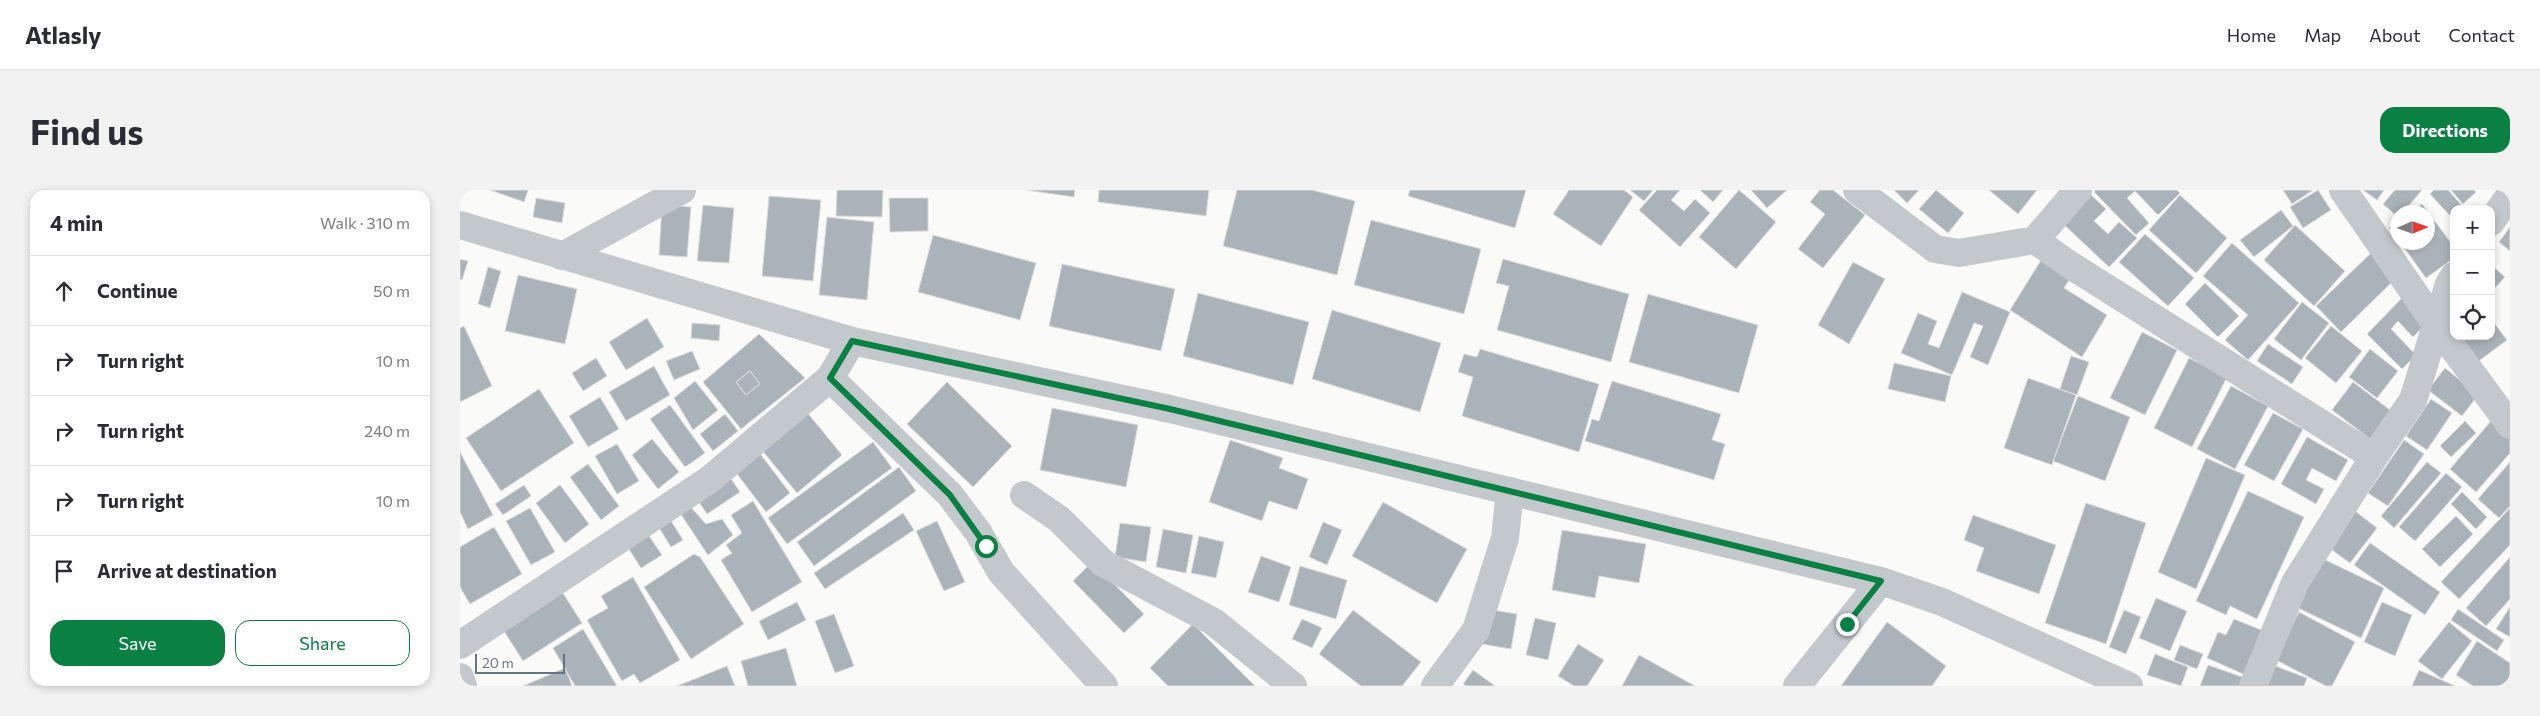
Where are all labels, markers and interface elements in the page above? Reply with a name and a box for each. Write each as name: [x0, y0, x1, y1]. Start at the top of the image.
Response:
text: Atlasly: [25, 20, 102, 49]
text: Home: [2227, 24, 2276, 46]
text: Map: [2304, 24, 2341, 46]
text: About: [2369, 24, 2421, 46]
text: Contact: [2449, 24, 2515, 46]
button: Directions: [2380, 107, 2510, 153]
text: Find us: [30, 109, 144, 152]
north arrow: [2390, 205, 2435, 250]
map controls: [2450, 205, 2495, 340]
button: +: [2450, 205, 2495, 250]
text: 4 min: [50, 210, 103, 235]
text: Walk · 310 m: [320, 213, 410, 232]
button: −: [2450, 250, 2495, 295]
icon: ahead: [50, 277, 78, 305]
text: Continue: [97, 279, 177, 302]
text: 50 m: [373, 281, 410, 300]
button: locate: [2450, 295, 2495, 340]
icon: right: [50, 347, 78, 375]
text: Turn right: [97, 349, 184, 372]
text: 10 m: [376, 351, 410, 370]
icon: right: [50, 417, 78, 445]
text: Turn right: [97, 419, 184, 442]
text: 240 m: [364, 421, 410, 440]
icon: right: [50, 487, 78, 515]
text: Turn right: [97, 489, 184, 512]
text: 10 m: [376, 491, 410, 510]
route start: [975, 535, 998, 558]
icon: arrive: [50, 557, 78, 585]
text: Arrive at destination: [97, 559, 277, 582]
route end: [1836, 613, 1859, 636]
button: Save: [50, 620, 225, 666]
button: Share: [235, 620, 410, 666]
scale bar: [475, 651, 565, 674]
text: 20 m: [482, 654, 514, 671]

